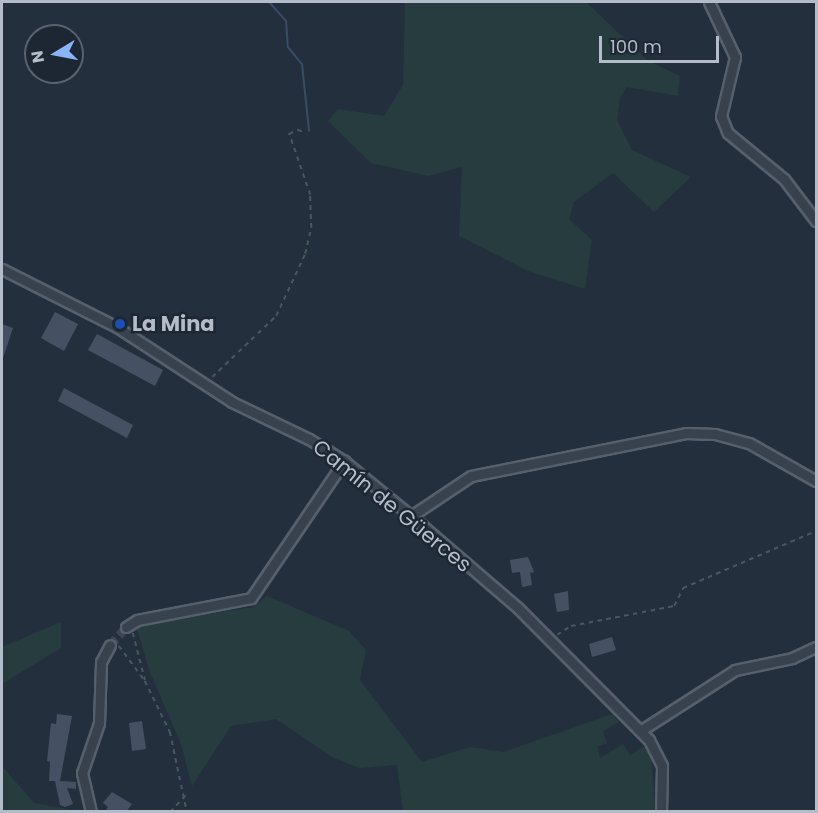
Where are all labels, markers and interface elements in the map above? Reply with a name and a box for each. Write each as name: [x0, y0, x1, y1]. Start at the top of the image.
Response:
north arrow: [24, 24, 84, 84]
scale bar: [602, 24, 722, 62]
text: 100 m: [610, 34, 662, 59]
text: N: [25, 49, 50, 65]
place label: La Mina: [132, 311, 215, 337]
marker: La Mina: [113, 317, 127, 331]
street label: Camín de Güerces: [308, 434, 476, 578]

